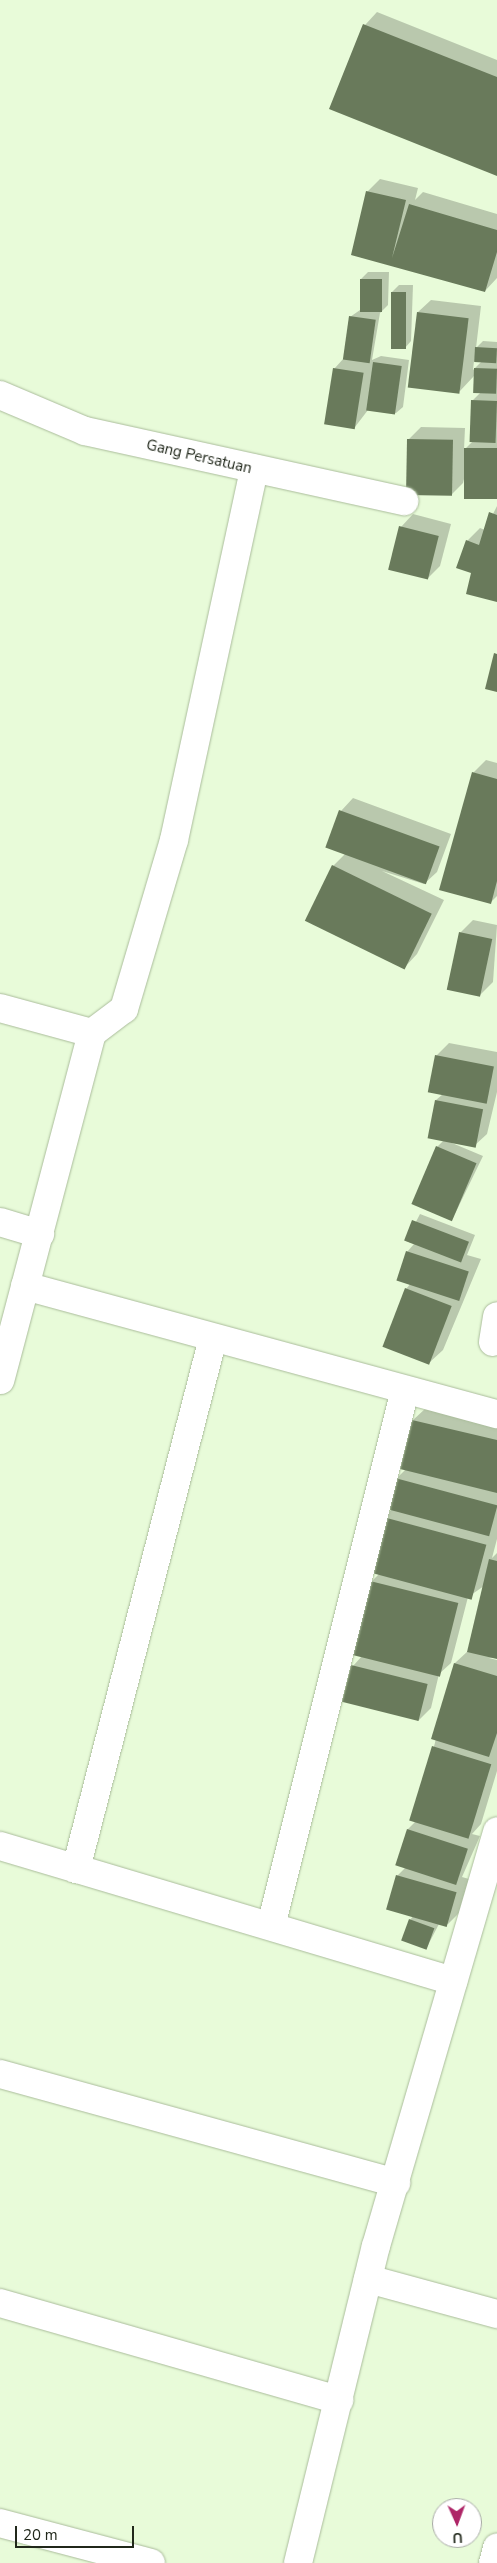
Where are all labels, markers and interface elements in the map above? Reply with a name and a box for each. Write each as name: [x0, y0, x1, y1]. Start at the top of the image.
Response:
street label: Gang Persatuan: [144, 436, 254, 478]
north arrow: [432, 2498, 482, 2548]
scale bar: [18, 2516, 136, 2548]
text: 20 m: [23, 2525, 58, 2545]
text: U: [452, 2528, 463, 2547]

